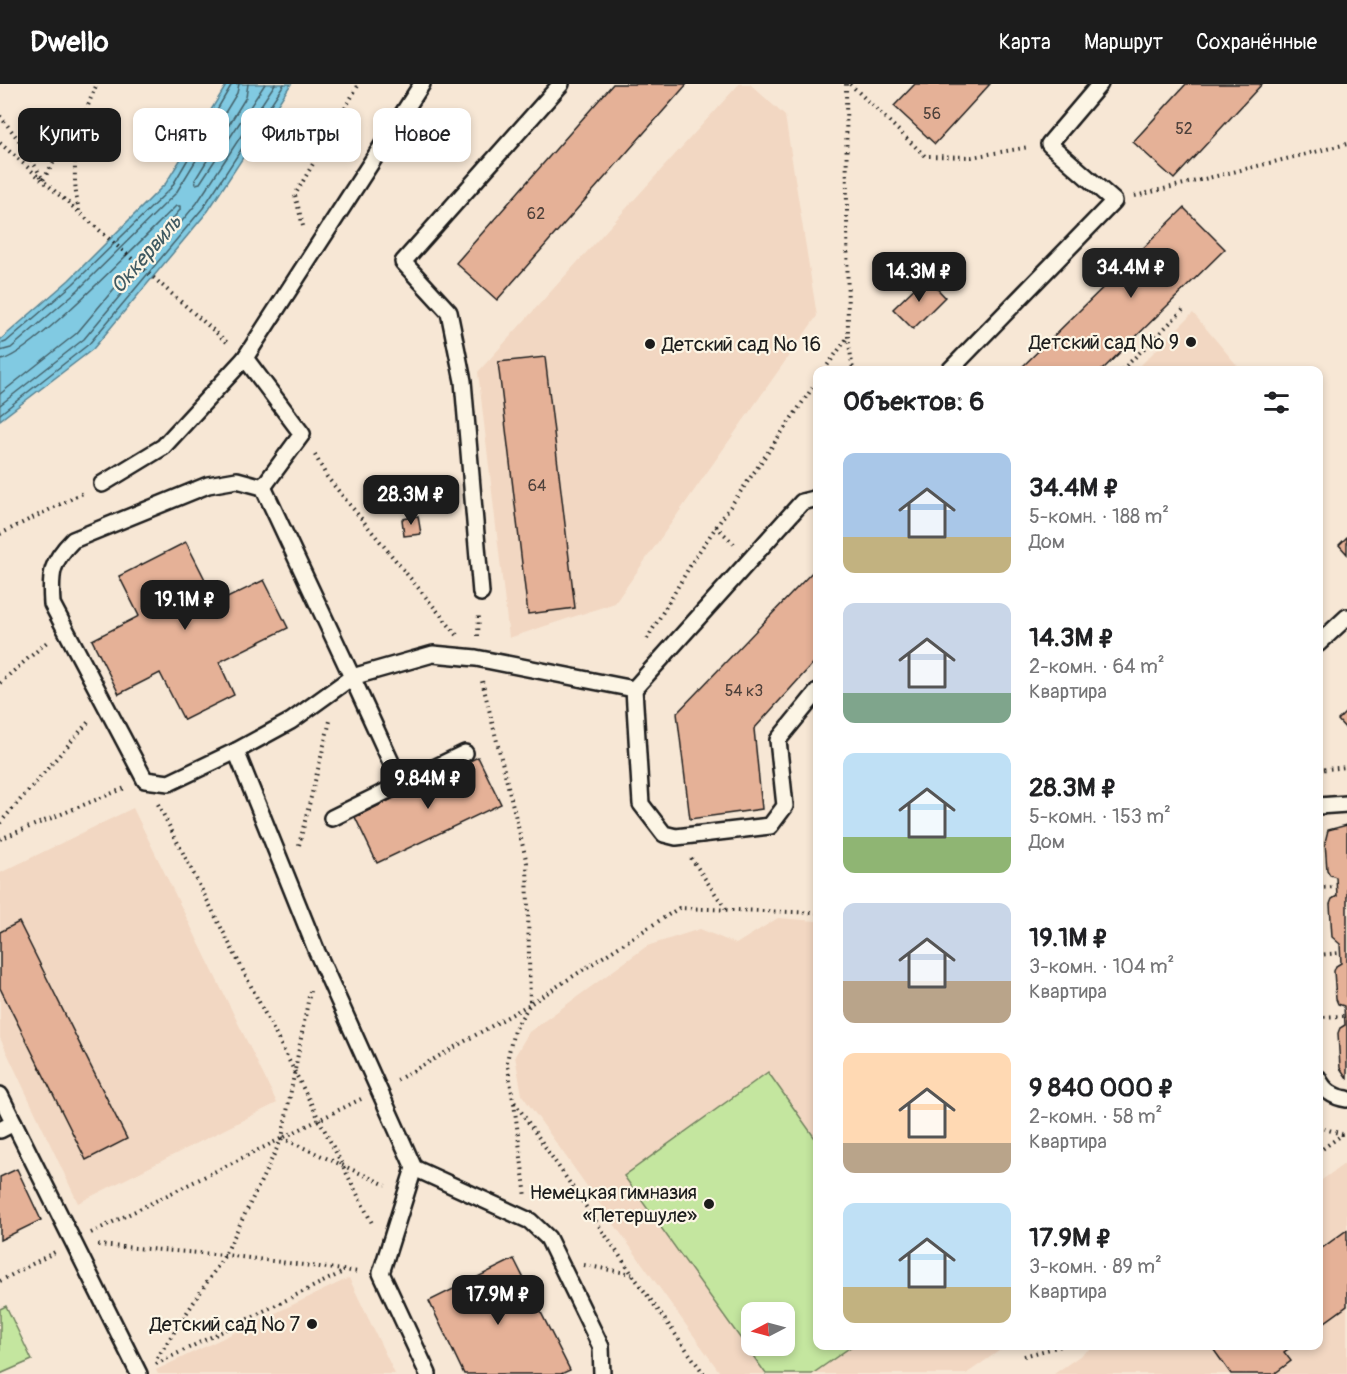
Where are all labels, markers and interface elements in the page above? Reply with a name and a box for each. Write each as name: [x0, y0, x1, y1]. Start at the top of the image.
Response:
text: Dwello: [30, 25, 109, 60]
text: Карта: [999, 29, 1051, 56]
text: Маршрут: [1084, 29, 1163, 56]
text: Сохранённые: [1196, 29, 1317, 56]
house number: 56: [923, 104, 941, 124]
chip: Купить: [18, 108, 121, 162]
chip: Снять: [133, 108, 229, 162]
chip: Фильтры: [241, 108, 361, 162]
chip: Новое: [373, 108, 471, 162]
house number: 52: [1175, 119, 1193, 139]
house number: 62: [527, 204, 545, 224]
water label: Оккервиль: [105, 209, 188, 299]
pin: 34.4M ₽: [1076, 248, 1186, 299]
pin: 14.3M ₽: [864, 252, 974, 303]
text: 34.4M ₽: [1096, 255, 1166, 280]
text: 14.3M ₽: [886, 259, 952, 284]
place label: Детский сад № 9: [1028, 330, 1179, 355]
place label: Детский сад № 16: [661, 332, 821, 357]
marker: Детский сад № 9: [1184, 335, 1198, 349]
marker: Детский сад № 16: [643, 337, 657, 351]
text: Объектов: 6: [843, 386, 984, 418]
icon: filters: [1260, 386, 1293, 419]
text: 34.4M ₽: [1029, 472, 1119, 504]
pin: 28.3M ₽: [356, 475, 466, 526]
house number: 64: [528, 476, 546, 496]
icon: home: [891, 477, 963, 549]
text: 28.3M ₽: [377, 482, 445, 507]
text: 5-комн. · 188 m²: [1029, 504, 1169, 529]
text: Дом: [1029, 529, 1065, 554]
pin: 19.1M ₽: [130, 580, 240, 631]
text: 19.1M ₽: [154, 587, 216, 612]
text: 14.3M ₽: [1029, 622, 1114, 654]
icon: home: [891, 627, 963, 699]
text: 2-комн. · 64 m²: [1029, 654, 1165, 679]
text: Квартира: [1029, 679, 1107, 704]
house number: 54 к3: [725, 681, 763, 701]
pin: 9.84M ₽: [373, 759, 483, 810]
text: 9.84M ₽: [394, 766, 462, 791]
text: 28.3M ₽: [1029, 772, 1117, 804]
icon: home: [891, 777, 963, 849]
text: 5-комн. · 153 m²: [1029, 804, 1171, 829]
text: Дом: [1029, 829, 1065, 854]
text: 19.1M ₽: [1029, 922, 1108, 954]
icon: home: [891, 927, 963, 999]
text: 3-комн. · 104 m²: [1029, 954, 1174, 979]
text: Квартира: [1029, 979, 1107, 1004]
text: 9 840 000 ₽: [1029, 1072, 1174, 1104]
icon: home: [891, 1077, 963, 1149]
text: 2-комн. · 58 m²: [1029, 1104, 1162, 1129]
text: Квартира: [1029, 1129, 1107, 1154]
place label: Немецкая гимназия «Петершуле»: [529, 1180, 697, 1228]
marker: Немецкая гимназия «Петершуле»: [702, 1197, 716, 1211]
text: 17.9M ₽: [1029, 1222, 1112, 1254]
icon: home: [891, 1227, 963, 1299]
text: 3-комн. · 89 m²: [1029, 1254, 1162, 1279]
pin: 17.9M ₽: [443, 1275, 553, 1326]
text: Квартира: [1029, 1279, 1107, 1304]
text: 17.9M ₽: [466, 1282, 530, 1307]
north arrow: [741, 1302, 795, 1356]
map controls: [741, 1302, 795, 1356]
place label: Детский сад № 7: [149, 1312, 300, 1337]
marker: Детский сад № 7: [305, 1317, 319, 1331]

